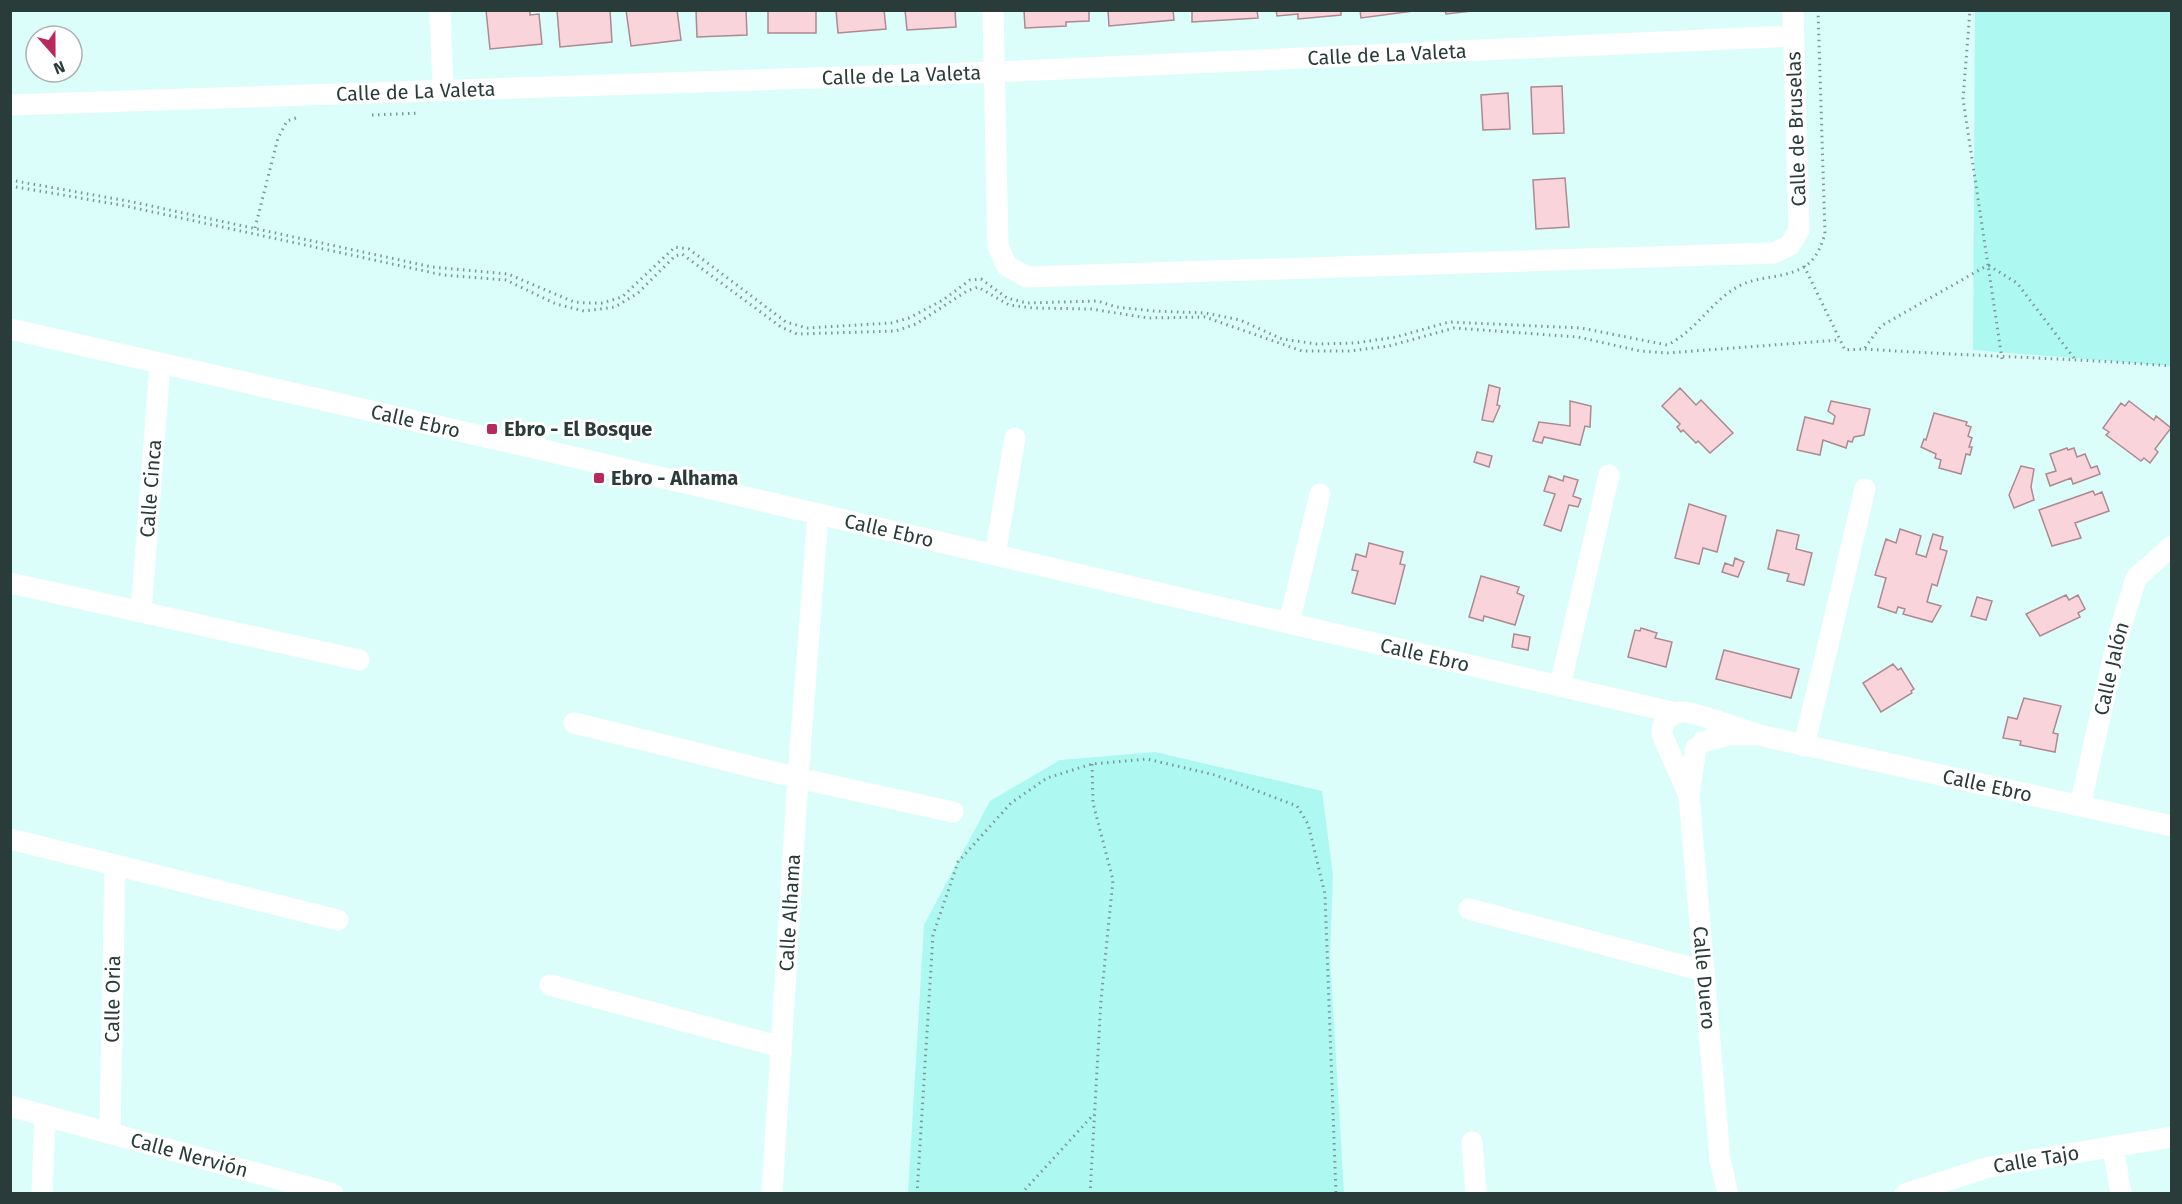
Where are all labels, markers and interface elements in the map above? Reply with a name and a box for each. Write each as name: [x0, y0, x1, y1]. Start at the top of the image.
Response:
north arrow: [24, 24, 84, 84]
street label: Calle de La Valeta: [1307, 39, 1467, 70]
street label: Calle de Bruselas: [1781, 51, 1811, 207]
text: N: [51, 57, 68, 78]
street label: Calle de La Valeta: [821, 60, 982, 90]
street label: Calle de La Valeta: [336, 77, 496, 106]
street label: Calle Ebro: [369, 399, 463, 443]
place label: Ebro - El Bosque: [504, 417, 652, 441]
marker: Ebro - El Bosque: [485, 422, 499, 436]
street label: Calle Cinca: [135, 438, 166, 538]
place label: Ebro - Alhama: [611, 466, 738, 490]
marker: Ebro - Alhama: [592, 471, 606, 485]
street label: Calle Ebro: [842, 508, 936, 552]
street label: Calle Jalón: [2089, 619, 2134, 718]
street label: Calle Ebro: [1378, 633, 1472, 677]
street label: Calle Ebro: [1941, 764, 2035, 807]
street label: Calle Alhama: [774, 853, 805, 972]
street label: Calle Duero: [1688, 925, 1721, 1031]
street label: Calle Oria: [100, 955, 125, 1043]
street label: Calle Nervión: [128, 1127, 251, 1182]
street label: Calle Tajo: [1991, 1140, 2081, 1178]

